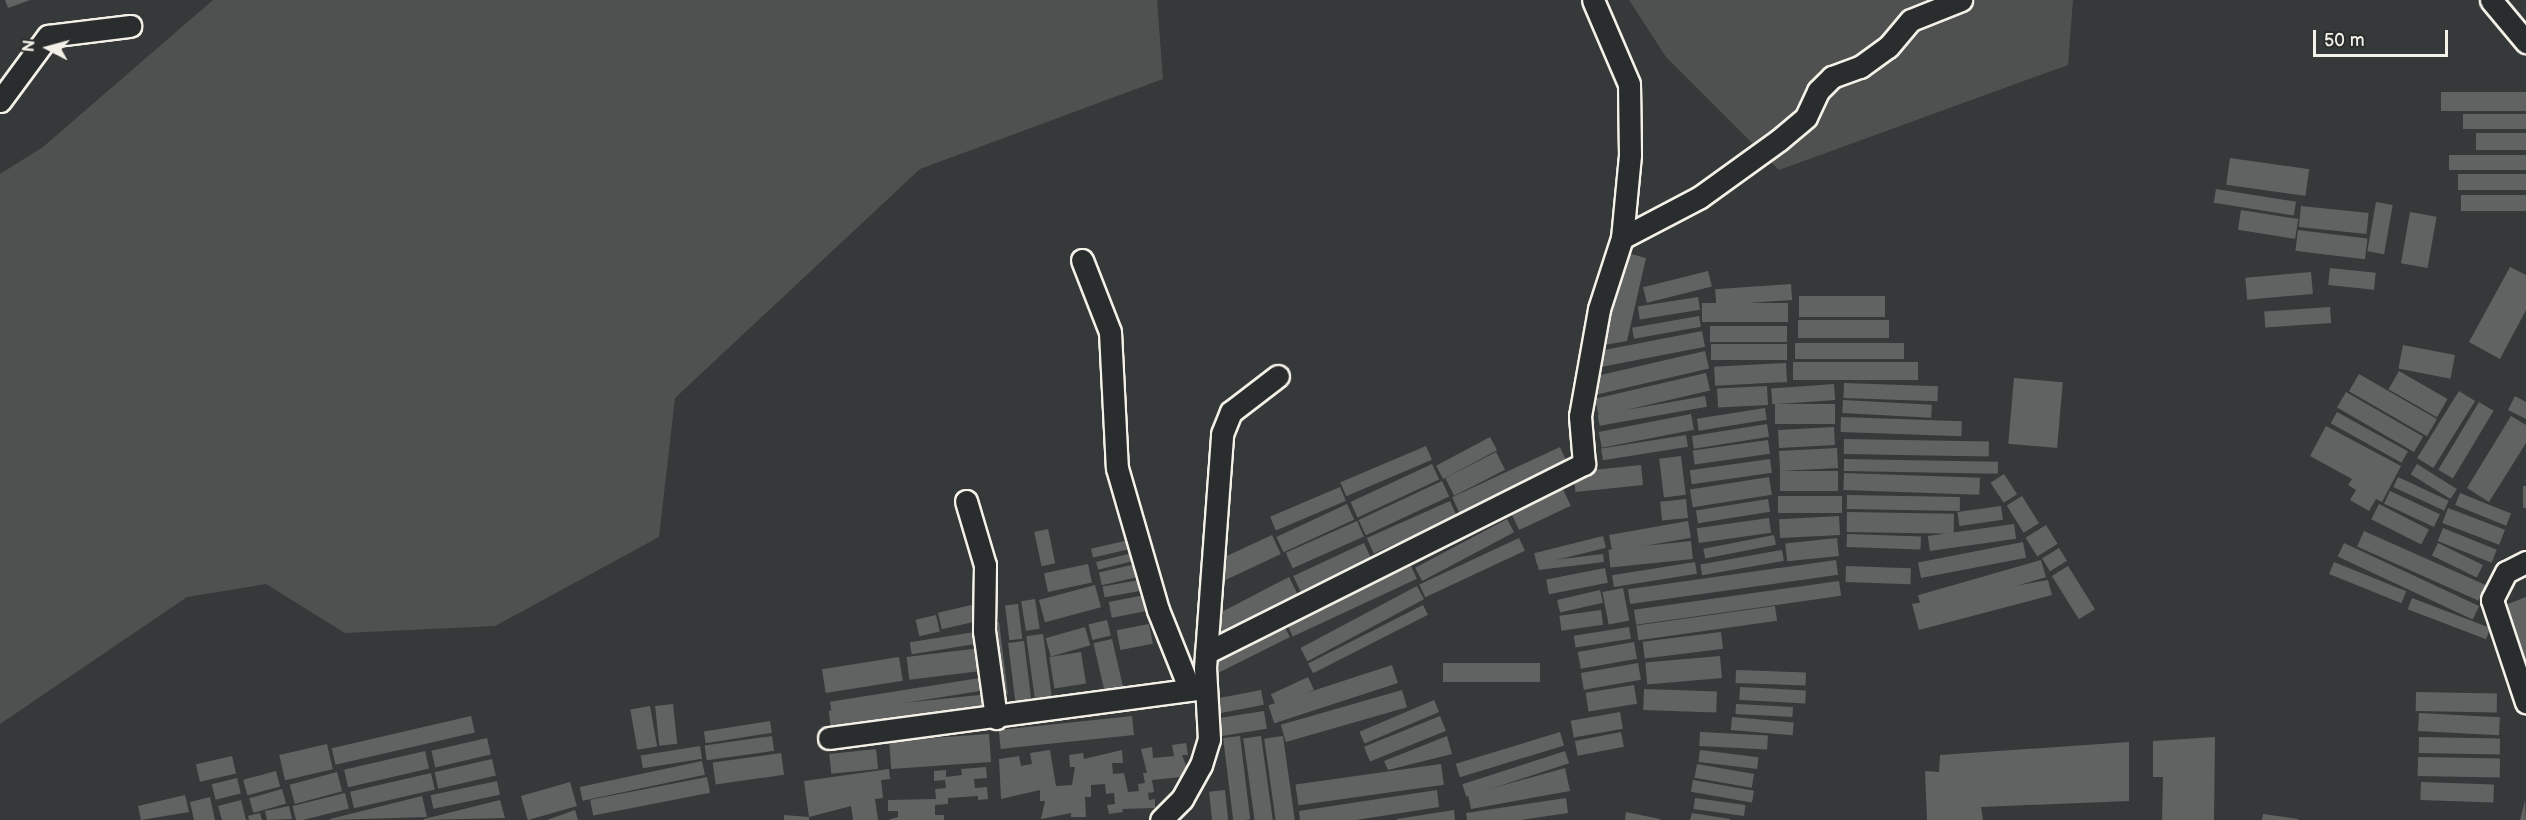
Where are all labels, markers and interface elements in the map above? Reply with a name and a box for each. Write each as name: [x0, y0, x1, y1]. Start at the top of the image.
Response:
north arrow: [18, 18, 78, 78]
scale bar: [2316, 18, 2451, 56]
text: 50 m: [2324, 30, 2365, 51]
text: N: [20, 39, 40, 53]

